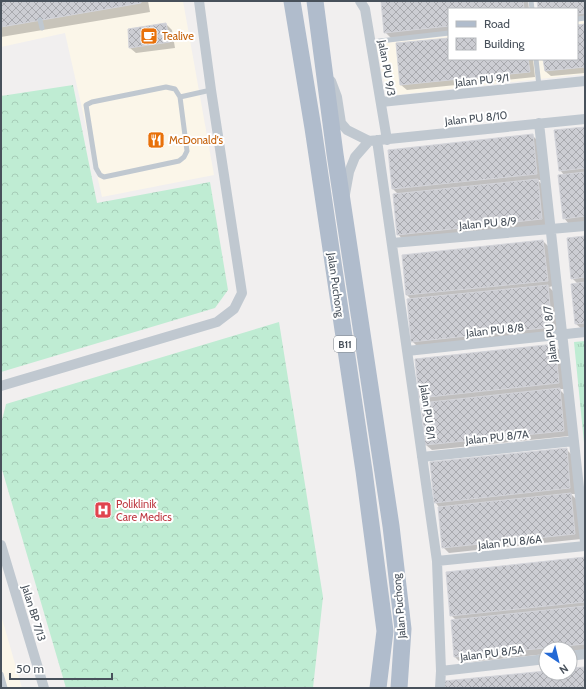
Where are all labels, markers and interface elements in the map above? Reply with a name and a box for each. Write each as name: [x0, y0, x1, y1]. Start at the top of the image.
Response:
legend: [448, 8, 578, 60]
text: Road: [484, 16, 510, 31]
cafe icon: Tealive: [139, 26, 159, 46]
place label: Tealive: [162, 29, 194, 43]
text: Building: [484, 36, 526, 51]
street label: Jalan PU 9/3: [375, 38, 399, 97]
street label: Jalan PU 9/1: [453, 70, 510, 90]
street label: Jalan PU 8/10: [443, 108, 508, 128]
restaurant icon: McDonald's: [146, 130, 166, 150]
place label: McDonald's: [169, 133, 224, 147]
street label: Jalan PU 8/9: [458, 214, 517, 233]
street label: Jalan Puchong: [324, 251, 348, 319]
street label: Jalan PU 8/7: [540, 304, 560, 364]
street label: Jalan PU 8/8: [464, 320, 525, 340]
road number: B11: [334, 336, 356, 352]
street label: Jalan PU 8/1: [417, 383, 439, 440]
street label: Jalan PU 8/7A: [464, 427, 529, 447]
place label: Poliklinik Care Medics: [116, 497, 172, 524]
hospital icon: Poliklinik Care Medics: [93, 500, 113, 520]
street label: Jalan PU 8/6A: [476, 532, 543, 552]
street label: Jalan Puchong: [389, 572, 409, 640]
street label: Jalan BP 7/13: [19, 582, 49, 643]
north arrow: [538, 641, 578, 681]
street label: Jalan PU 8/5A: [458, 642, 525, 664]
scale bar: [10, 655, 112, 681]
text: 50 m: [16, 661, 44, 676]
text: N: [557, 661, 571, 677]

